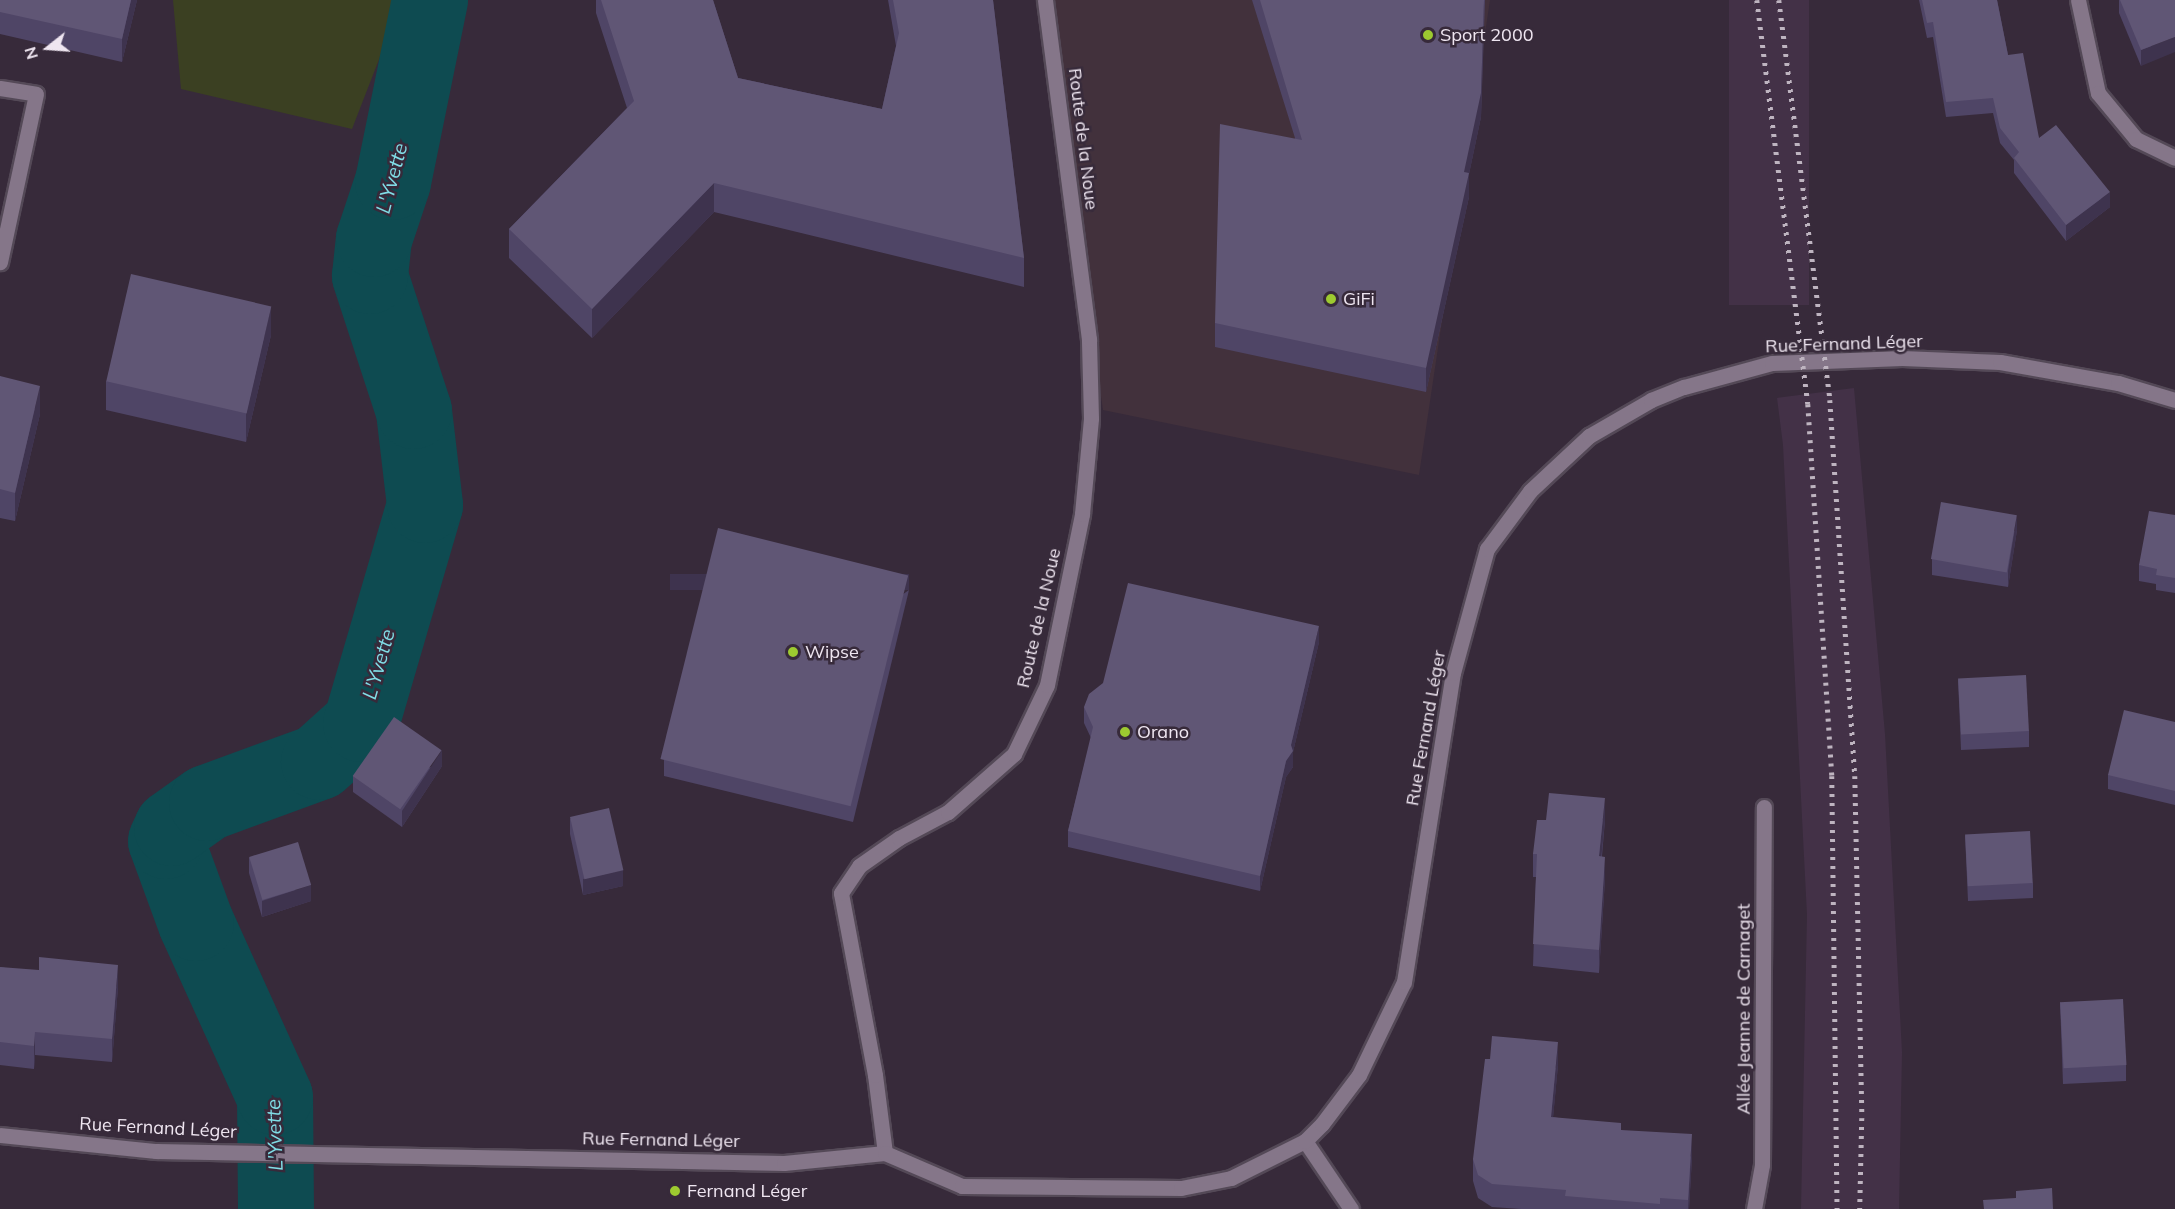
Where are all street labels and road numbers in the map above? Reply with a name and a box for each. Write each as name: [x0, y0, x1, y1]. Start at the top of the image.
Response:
street label: Route de la Noue: [1064, 67, 1102, 211]
street label: Rue Fernand Léger: [1765, 330, 1923, 358]
street label: Route de la Noue: [1012, 546, 1066, 690]
street label: Rue Fernand Léger: [1402, 649, 1450, 807]
street label: Allée Jeanne de Carnaget: [1733, 903, 1755, 1115]
street label: Rue Fernand Léger: [79, 1113, 237, 1143]
street label: Rue Fernand Léger: [582, 1128, 740, 1152]

